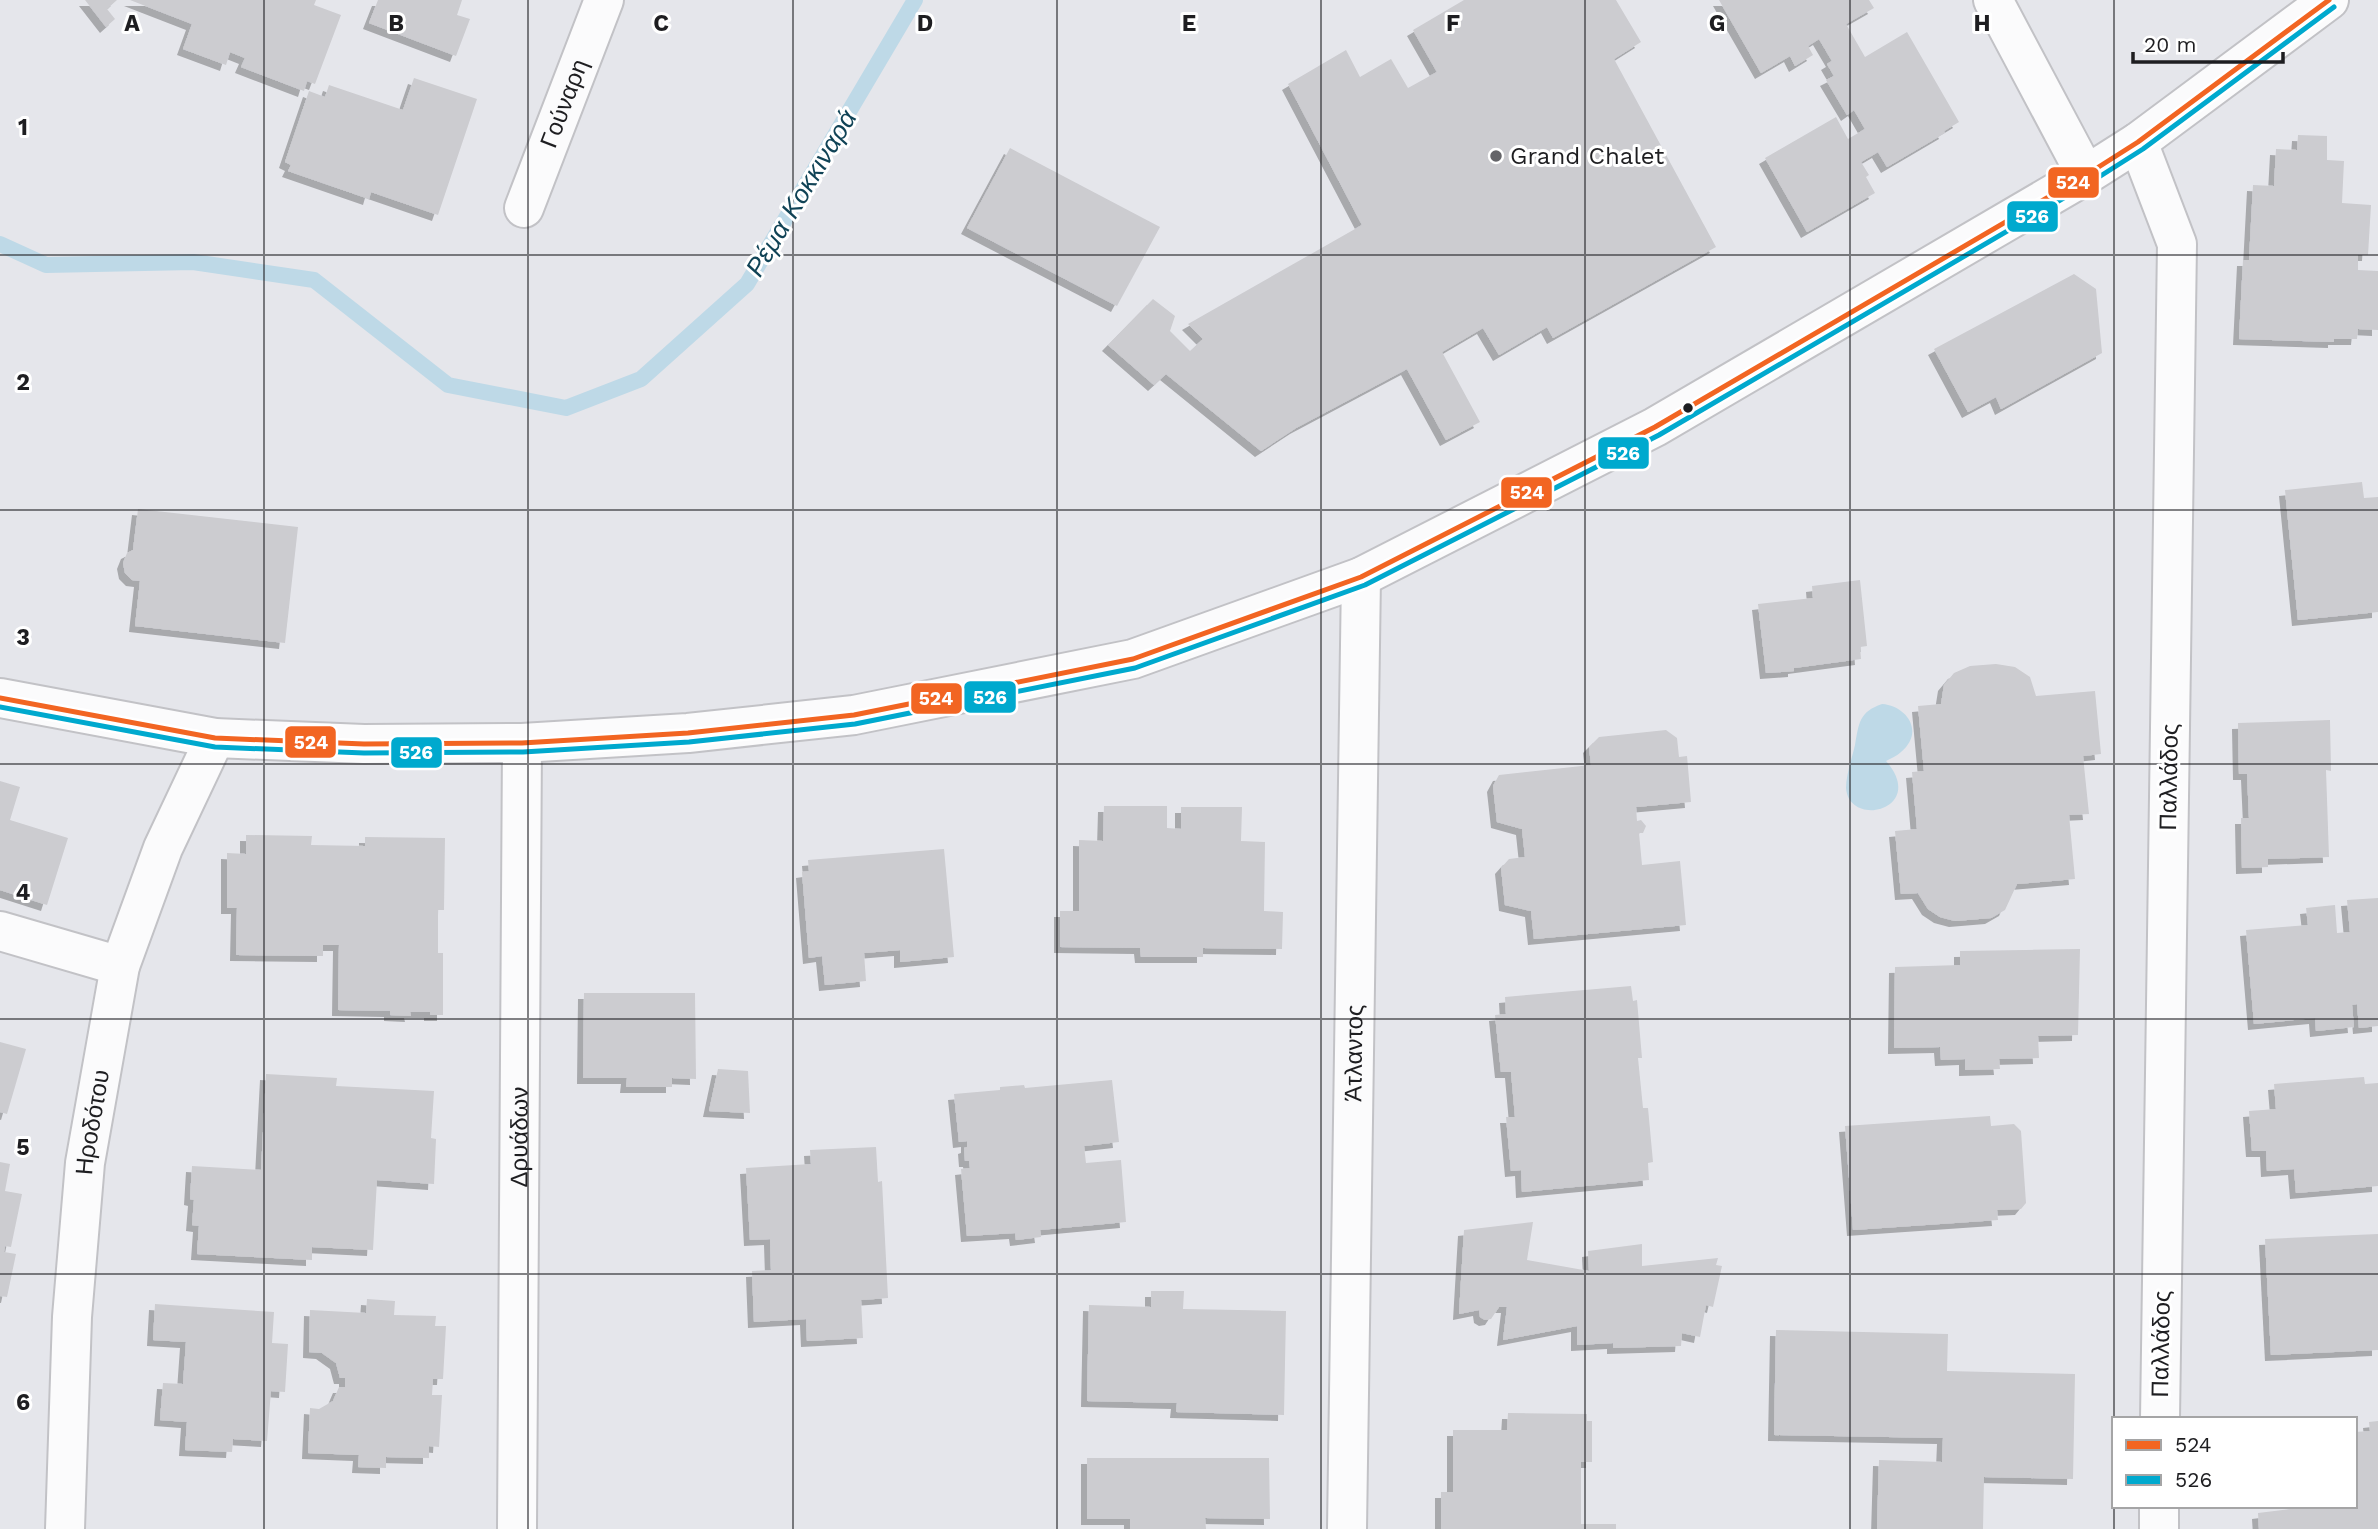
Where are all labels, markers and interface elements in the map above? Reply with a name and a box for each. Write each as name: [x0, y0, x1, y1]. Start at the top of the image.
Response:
text: A: [124, 10, 140, 37]
text: B: [388, 10, 404, 37]
text: C: [653, 10, 669, 37]
text: D: [917, 10, 933, 37]
text: E: [1182, 10, 1196, 37]
text: F: [1446, 10, 1460, 37]
text: G: [1709, 10, 1725, 37]
text: H: [1973, 10, 1991, 37]
scale bar: [2133, 21, 2284, 65]
text: 20 m: [2144, 32, 2196, 57]
street label: Γούναρη: [535, 55, 594, 152]
water label: Ρέμα Κοκκιναρά: [739, 103, 863, 282]
text: 1: [18, 114, 28, 141]
place label: Grand Chalet: [1510, 142, 1664, 170]
marker: Grand Chalet: [1488, 148, 1504, 164]
line badge: 524: [2047, 166, 2100, 199]
text: 524: [2056, 171, 2090, 194]
line badge: 526: [2006, 200, 2059, 233]
text: 526: [2015, 205, 2049, 228]
text: 2: [16, 369, 30, 396]
unlabelled marker: [1681, 401, 1695, 415]
line badge: 526: [1597, 436, 1650, 470]
text: 526: [1606, 442, 1640, 465]
line badge: 524: [1500, 476, 1553, 509]
text: 524: [1510, 481, 1544, 504]
text: 3: [16, 624, 30, 651]
line badge: 526: [963, 680, 1017, 714]
line badge: 524: [910, 682, 963, 715]
text: 526: [973, 686, 1007, 709]
text: 524: [919, 687, 953, 710]
street label: Παλλάδος: [2154, 723, 2184, 831]
line badge: 524: [284, 725, 337, 759]
text: 524: [294, 731, 328, 754]
line badge: 526: [390, 736, 443, 769]
text: 526: [399, 741, 433, 764]
text: 4: [16, 879, 31, 906]
street label: Άτλαντος: [1339, 1004, 1369, 1102]
street label: Ηροδότου: [70, 1067, 115, 1176]
street label: Δρυάδων: [505, 1087, 534, 1187]
text: 5: [16, 1134, 30, 1161]
street label: Παλλάδος: [2146, 1290, 2176, 1398]
text: 6: [16, 1389, 30, 1416]
legend: [2112, 1417, 2357, 1508]
text: 524: [2175, 1432, 2212, 1457]
text: 526: [2175, 1467, 2212, 1492]

